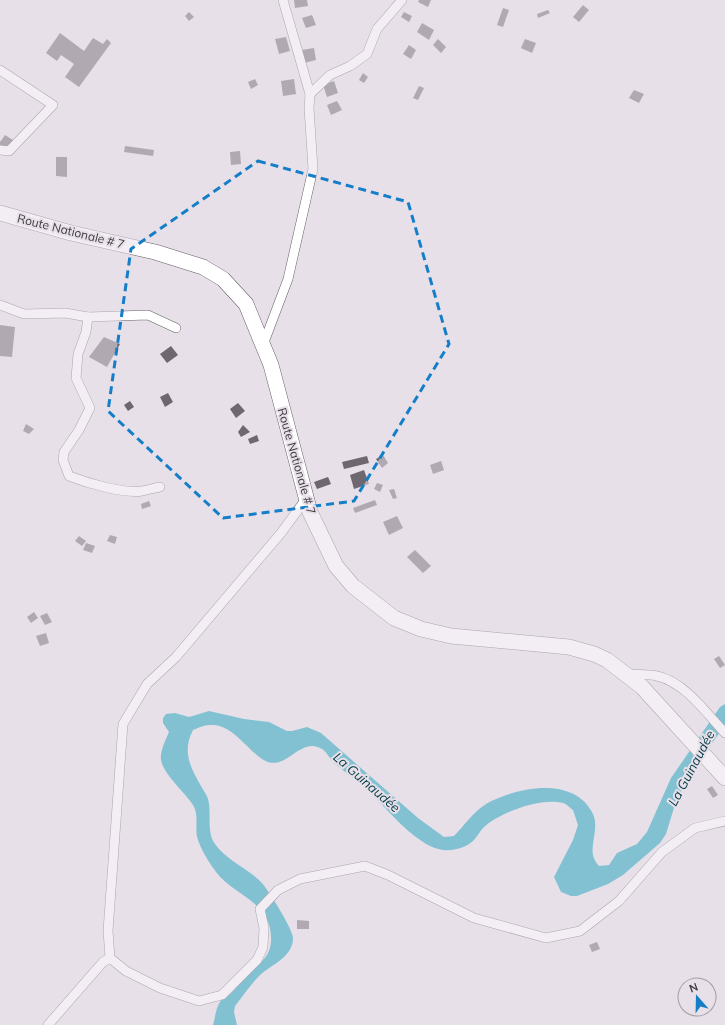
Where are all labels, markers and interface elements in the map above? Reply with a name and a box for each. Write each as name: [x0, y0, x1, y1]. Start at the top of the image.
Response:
street label: Route Nationale # 7: [16, 210, 126, 252]
street label: Route Nationale # 7: [275, 406, 319, 516]
water label: La Guinaudée: [664, 727, 718, 809]
water label: La Guinaudée: [330, 749, 404, 815]
north arrow: [677, 977, 717, 1017]
text: N: [687, 980, 700, 996]

